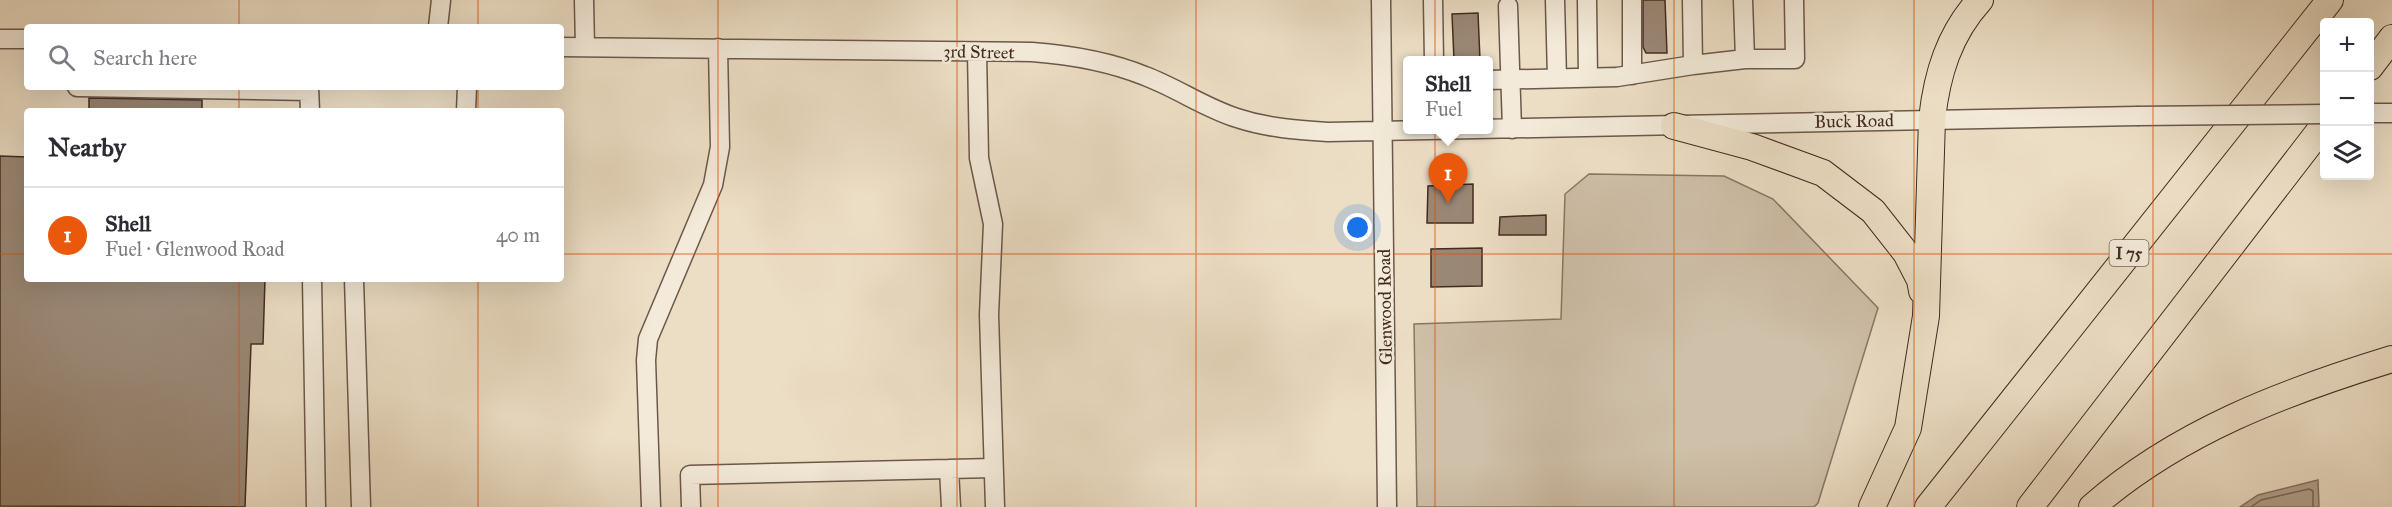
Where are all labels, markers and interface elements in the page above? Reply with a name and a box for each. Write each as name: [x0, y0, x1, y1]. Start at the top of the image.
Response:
map controls: [2320, 18, 2374, 180]
button: +: [2320, 18, 2374, 72]
search box: [24, 24, 564, 90]
street label: 3rd Street: [943, 40, 1016, 64]
icon: search: [45, 41, 78, 74]
text: Search here: [93, 44, 197, 71]
popup: [1403, 56, 1493, 134]
text: Shell: [1425, 70, 1471, 97]
button: −: [2320, 72, 2374, 126]
text: Fuel: [1425, 97, 1462, 121]
street label: Buck Road: [1814, 109, 1894, 133]
button: layers: [2320, 126, 2374, 180]
text: Nearby: [48, 131, 126, 163]
pin: 1: [1428, 154, 1468, 203]
text: Shell: [105, 210, 151, 237]
your location: [1343, 213, 1372, 242]
text: 1: [64, 223, 71, 247]
text: 40 m: [496, 223, 540, 247]
text: Fuel · Glenwood Road: [105, 237, 285, 261]
road number: I 75: [2110, 240, 2148, 266]
street label: Glenwood Road: [1373, 249, 1397, 365]

